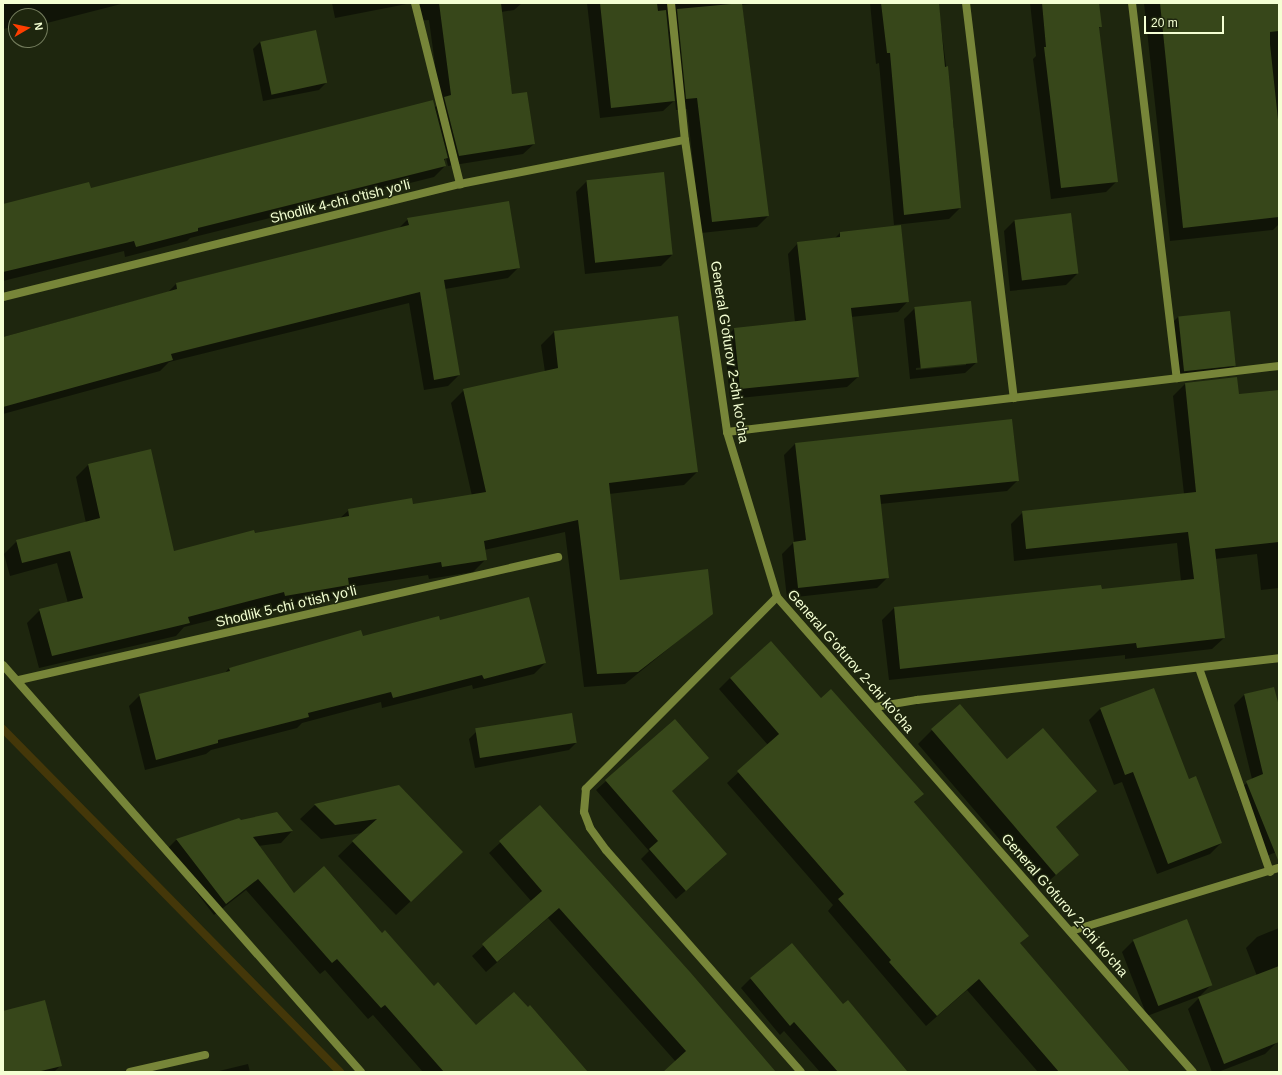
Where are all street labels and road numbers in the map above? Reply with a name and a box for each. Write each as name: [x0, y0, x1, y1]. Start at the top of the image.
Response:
street label: Shodlik 4-chi o'tish yo'li: [268, 175, 412, 227]
street label: General G'ofurov 2-chi ko'cha: [707, 260, 753, 444]
street label: Shodlik 5-chi o'tish yo'li: [214, 582, 358, 630]
street label: General G'ofurov 2-chi ko'cha: [784, 586, 918, 736]
street label: General G'ofurov 2-chi ko'cha: [998, 830, 1132, 980]

